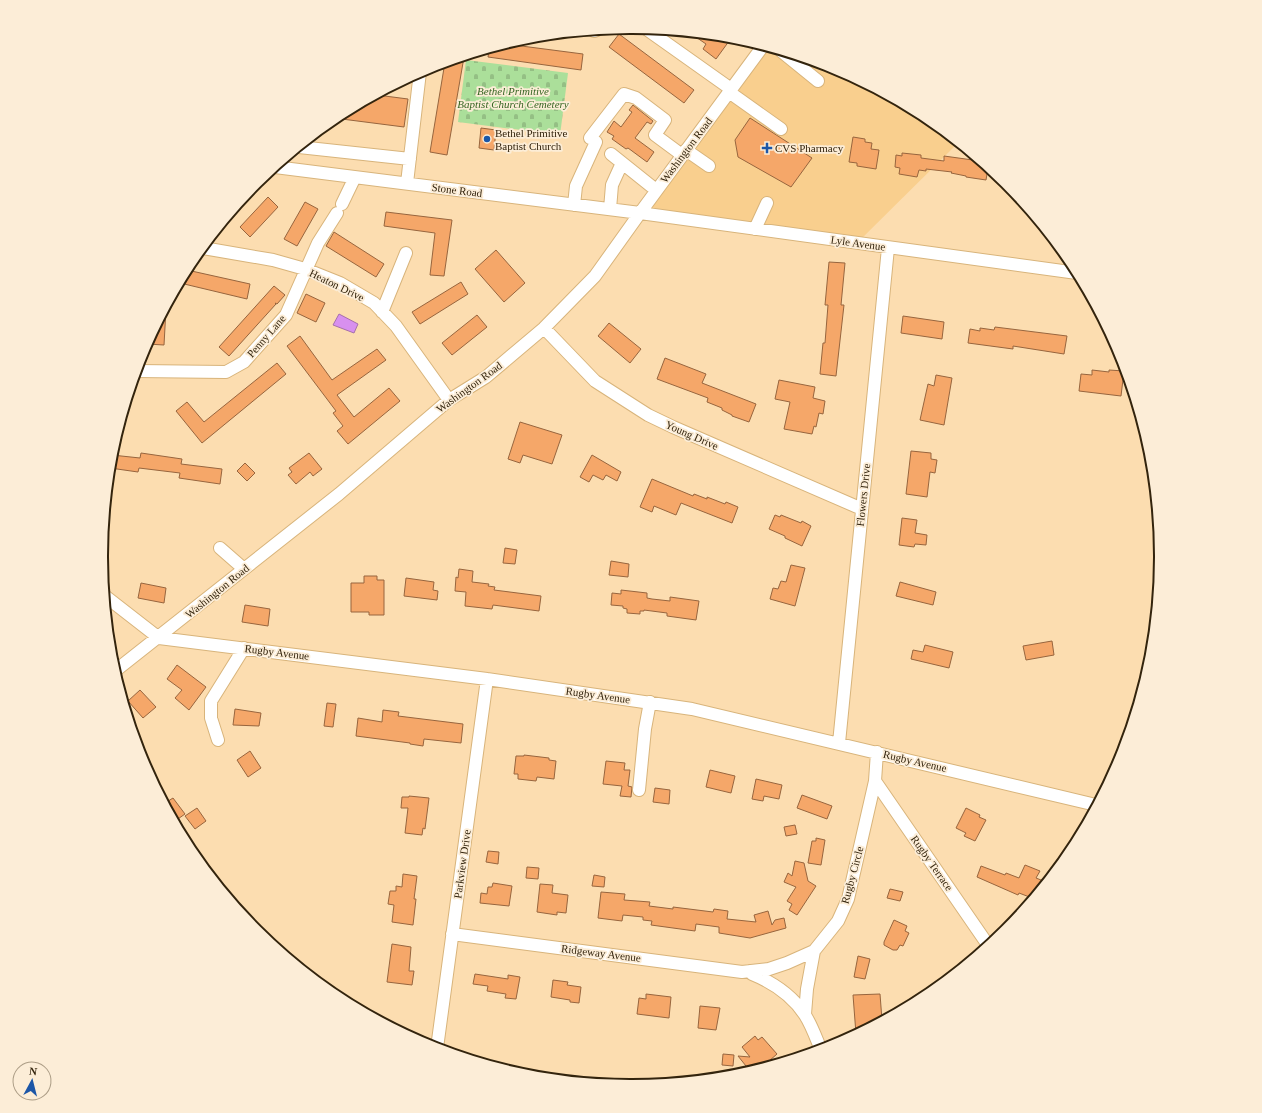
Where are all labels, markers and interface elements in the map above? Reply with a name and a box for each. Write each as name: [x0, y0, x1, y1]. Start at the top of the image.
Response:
park label: Bethel Primitive Baptist Church Cemetery: [457, 85, 569, 110]
street label: Washington Road: [658, 115, 715, 185]
place label: Bethel Primitive Baptist Church: [495, 127, 568, 152]
marker: Bethel Primitive Baptist Church: [482, 134, 492, 144]
place label: CVS Pharmacy: [775, 142, 844, 154]
marker: CVS Pharmacy: [762, 143, 772, 153]
street label: Stone Road: [431, 181, 484, 199]
street label: Lyle Avenue: [830, 233, 886, 253]
street label: Heaton Drive: [308, 267, 367, 303]
street label: Penny Lane: [244, 312, 288, 360]
street label: Washington Road: [434, 359, 505, 415]
street label: Young Drive: [664, 418, 720, 452]
street label: Flowers Drive: [854, 463, 872, 527]
street label: Washington Road: [183, 561, 252, 620]
street label: Rugby Avenue: [244, 642, 310, 662]
street label: Rugby Avenue: [565, 685, 631, 705]
street label: Rugby Avenue: [882, 748, 948, 774]
street label: Parkview Drive: [451, 829, 473, 899]
street label: Rugby Terrace: [909, 833, 956, 893]
street label: Rugby Circle: [839, 845, 865, 905]
street label: Ridgeway Avenue: [560, 942, 642, 964]
north arrow: [12, 1061, 52, 1101]
text: N: [29, 1065, 38, 1078]

